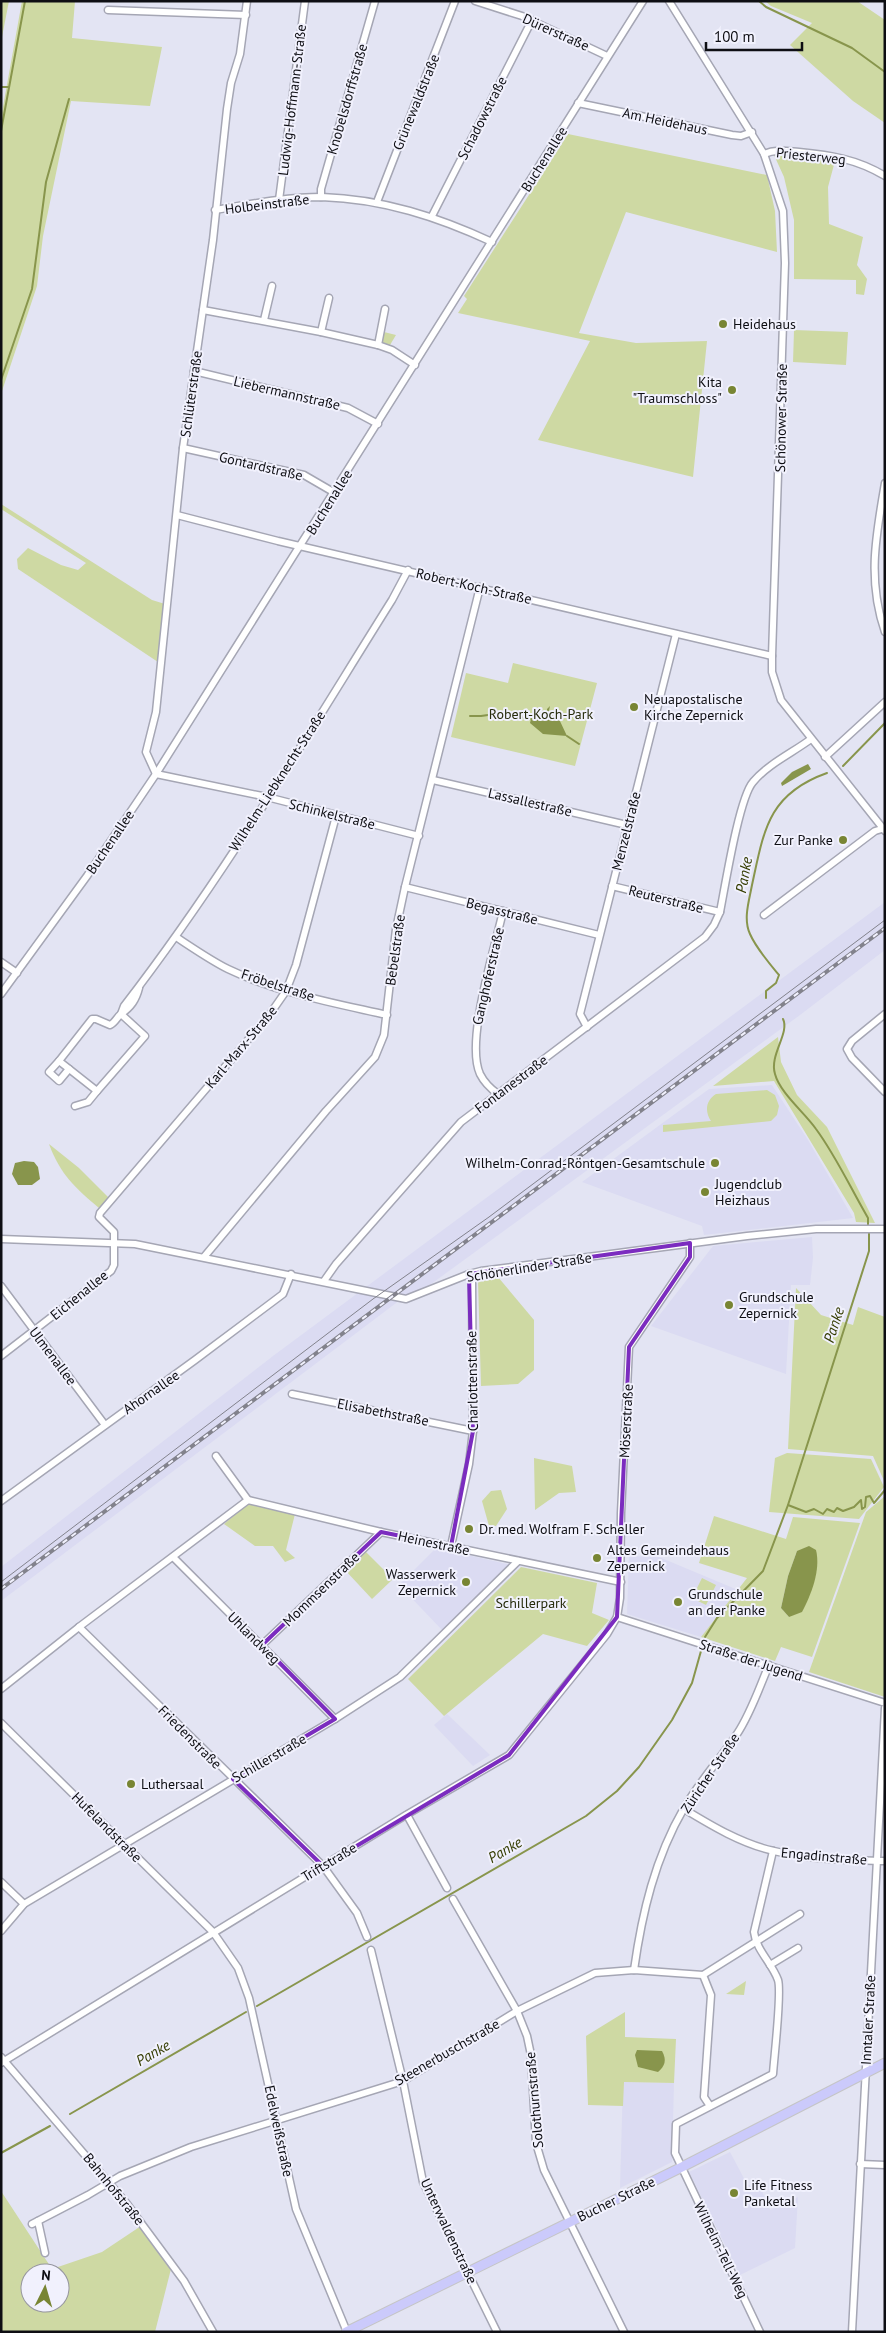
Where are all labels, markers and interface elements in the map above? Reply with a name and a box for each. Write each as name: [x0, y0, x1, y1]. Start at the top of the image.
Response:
street label: Dürerstraße: [520, 9, 592, 55]
scale bar: [706, 20, 802, 52]
street label: Ludwig-Hoffmann-Straße: [274, 23, 310, 177]
text: 100 m: [714, 27, 755, 46]
street label: Knobelsdorffstraße: [323, 42, 371, 156]
street label: Grünewaldstraße: [389, 51, 443, 153]
street label: Schadowstraße: [453, 73, 511, 163]
street label: Am Heidehaus: [621, 103, 709, 139]
street label: Buchenallee: [517, 123, 571, 195]
street label: Priesterweg: [775, 143, 847, 169]
street label: Holbeinstraße: [224, 190, 310, 218]
place label: Heidehaus: [733, 315, 796, 333]
marker: Heidehaus: [717, 318, 729, 330]
street label: Schlüterstraße: [176, 350, 206, 438]
street label: Schönower Straße: [771, 363, 791, 473]
street label: Liebermannstraße: [232, 372, 342, 414]
place label: Kita "Traumschloss": [632, 373, 722, 407]
marker: Kita "Traumschloss": [726, 384, 738, 396]
street label: Gontardstraße: [217, 448, 305, 484]
street label: Buchenallee: [302, 466, 356, 538]
street label: Robert-Koch-Straße: [414, 564, 534, 608]
place label: Neuapostalische Kirche Zepernick: [644, 690, 744, 724]
marker: Neuapostalische Kirche Zepernick: [628, 701, 640, 713]
park label: Robert-Koch-Park: [489, 705, 594, 723]
street label: Wilhelm-Liebknecht-Straße: [225, 707, 329, 855]
street label: Lassallestraße: [486, 784, 574, 820]
street label: Menzelstraße: [607, 790, 645, 872]
street label: Schinkelstraße: [287, 795, 377, 833]
street label: Buchenallee: [82, 806, 138, 878]
place label: Zur Panke: [774, 831, 833, 849]
marker: Zur Panke: [837, 834, 849, 846]
water label: Panke: [731, 855, 756, 894]
street label: Reuterstraße: [627, 881, 705, 917]
street label: Begasstraße: [464, 893, 540, 929]
street label: Bebelstraße: [381, 913, 409, 987]
street label: Ganghoferstraße: [468, 925, 508, 1027]
street label: Fröbelstraße: [239, 965, 317, 1005]
street label: Karl-Marx-Straße: [201, 1002, 281, 1092]
street label: Fontanestraße: [471, 1051, 551, 1117]
place label: Wilhelm-Conrad-Röntgen-Gesamtschule: [465, 1154, 705, 1172]
marker: Wilhelm-Conrad-Röntgen-Gesamtschule: [709, 1157, 721, 1169]
place label: Jugendclub Heizhaus: [714, 1175, 782, 1209]
marker: Jugendclub Heizhaus: [699, 1186, 711, 1198]
street label: Schönerlinder Straße: [465, 1248, 593, 1286]
street label: Eichenallee: [46, 1266, 112, 1324]
place label: Grundschule Zepernick: [739, 1288, 814, 1322]
marker: Grundschule Zepernick: [723, 1299, 735, 1311]
water label: Panke: [819, 1305, 848, 1345]
street label: Ulmenallee: [25, 1323, 81, 1389]
street label: Charlottenstraße: [462, 1330, 482, 1432]
street label: Ahornallee: [119, 1366, 183, 1418]
street label: Möserstraße: [615, 1384, 637, 1458]
street label: Elisabethstraße: [336, 1394, 430, 1430]
place label: Dr. med. Wolfram F. Scheller: [479, 1520, 645, 1538]
marker: Dr. med. Wolfram F. Scheller: [463, 1523, 475, 1535]
street label: Heinestraße: [397, 1527, 471, 1559]
place label: Altes Gemeindehaus Zepernick: [607, 1541, 729, 1575]
street label: Mommsenstraße: [279, 1548, 363, 1630]
marker: Altes Gemeindehaus Zepernick: [591, 1552, 603, 1564]
place label: Wasserwerk Zepernick: [386, 1565, 456, 1599]
marker: Wasserwerk Zepernick: [460, 1576, 472, 1588]
place label: Grundschule an der Panke: [688, 1585, 765, 1619]
park label: Schillerpark: [495, 1594, 567, 1612]
marker: Grundschule an der Panke: [672, 1596, 684, 1608]
street label: Uhlandweg: [224, 1608, 284, 1668]
street label: Straße der Jugend: [697, 1635, 805, 1685]
street label: Friedenstraße: [154, 1701, 226, 1773]
street label: Schillerstraße: [229, 1729, 309, 1787]
street label: Züricher Straße: [677, 1730, 743, 1816]
place label: Luthersaal: [141, 1775, 204, 1793]
marker: Luthersaal: [125, 1778, 137, 1790]
street label: Hufelandstraße: [68, 1788, 146, 1866]
water label: Panke: [484, 1832, 525, 1867]
street label: Triftstraße: [298, 1838, 360, 1886]
street label: Engadinstraße: [780, 1843, 868, 1869]
street label: Inntaler Straße: [857, 1975, 879, 2065]
street label: Steenerbuschstraße: [391, 2015, 503, 2089]
water label: Panke: [132, 2035, 173, 2070]
street label: Solothurnstraße: [521, 2051, 547, 2149]
street label: Edelweißstraße: [260, 2084, 298, 2178]
street label: Bahnhofstraße: [79, 2149, 149, 2229]
street label: Bucher Straße: [574, 2172, 658, 2226]
street label: Unterwaldenstraße: [417, 2175, 481, 2287]
place label: Life Fitness Panketal: [744, 2176, 813, 2210]
marker: Life Fitness Panketal: [728, 2187, 740, 2199]
street label: Wilhelm-Tell-Weg: [690, 2199, 752, 2301]
north arrow: [20, 2263, 70, 2313]
text: N: [41, 2266, 52, 2284]

